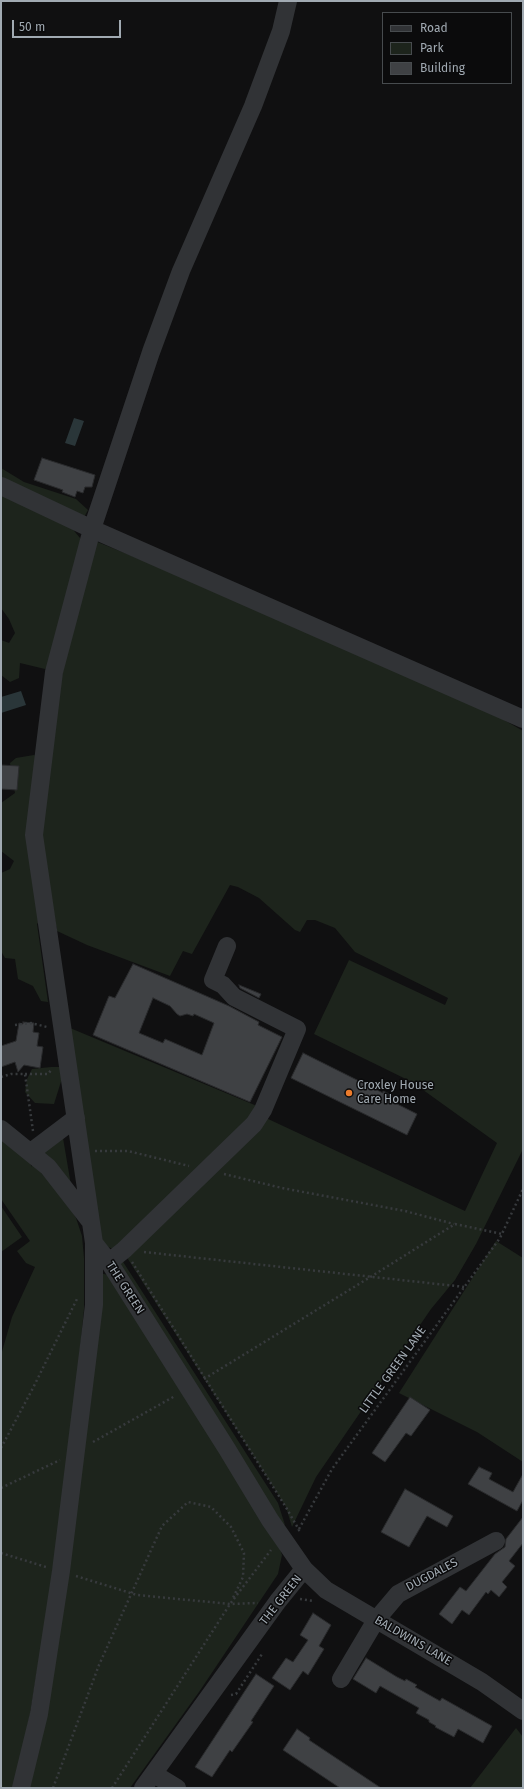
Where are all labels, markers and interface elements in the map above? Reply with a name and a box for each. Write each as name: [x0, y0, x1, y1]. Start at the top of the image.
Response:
scale bar: [14, 12, 123, 38]
legend: [382, 12, 512, 84]
text: 50 m: [19, 20, 45, 34]
text: Road: [420, 21, 448, 35]
text: Park: [420, 41, 444, 55]
text: Building: [420, 61, 465, 75]
place label: Croxley House Care Home: [357, 1079, 434, 1107]
marker: Croxley House Care Home: [344, 1088, 354, 1098]
street label: THE GREEN: [103, 1259, 147, 1317]
street label: LITTLE GREEN LANE: [357, 1324, 429, 1416]
street label: DUGDALES: [404, 1555, 460, 1595]
street label: THE GREEN: [257, 1572, 305, 1628]
street label: BALDWINS LANE: [372, 1613, 454, 1669]

